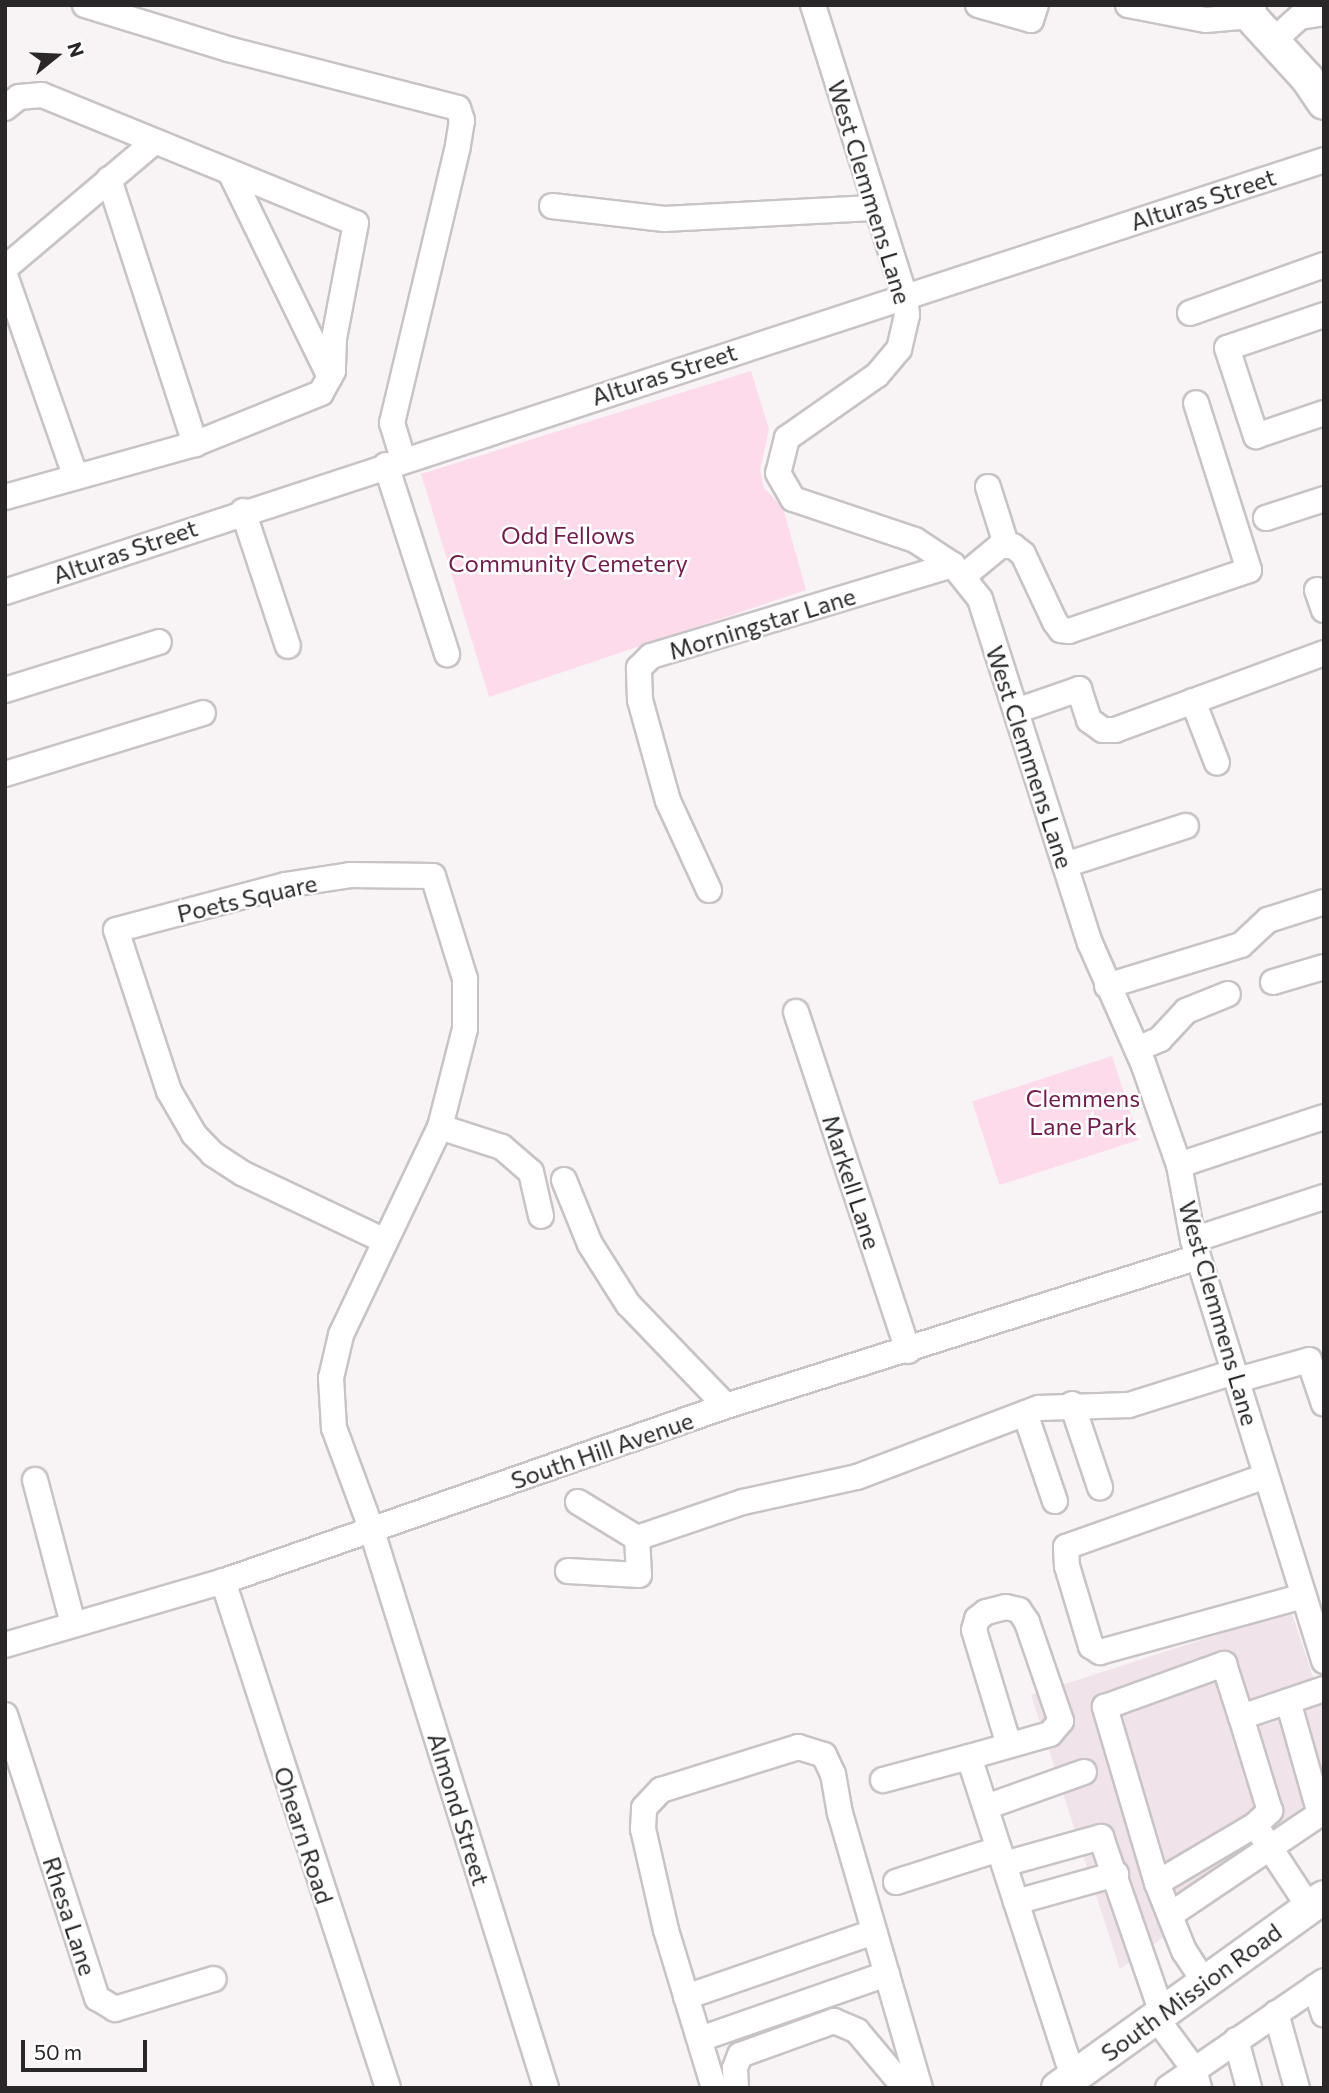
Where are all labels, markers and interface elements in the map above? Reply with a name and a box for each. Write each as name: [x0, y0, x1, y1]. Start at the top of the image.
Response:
north arrow: [21, 21, 91, 91]
text: N: [63, 39, 90, 60]
street label: West Clemmens Lane: [822, 77, 918, 307]
street label: Alturas Street: [1127, 162, 1279, 236]
street label: Alturas Street: [588, 337, 740, 411]
street label: Alturas Street: [49, 513, 201, 589]
park label: Odd Fellows Community Cemetery: [448, 521, 688, 577]
street label: Morningstar Lane: [665, 581, 859, 665]
street label: West Clemmens Lane: [980, 642, 1080, 872]
street label: Poets Square: [174, 868, 320, 928]
park label: Clemmens Lane Park: [1026, 1084, 1140, 1140]
street label: Markell Lane: [817, 1111, 887, 1253]
street label: West Clemmens Lane: [1173, 1197, 1265, 1429]
street label: South Hill Avenue: [507, 1405, 697, 1495]
street label: Almond Street: [422, 1729, 496, 1889]
street label: Ohearn Road: [268, 1763, 340, 1907]
street label: Rhesa Lane: [37, 1853, 103, 1979]
street label: South Mission Road: [1095, 1917, 1287, 2067]
scale bar: [24, 2026, 150, 2070]
text: 50 m: [34, 2039, 82, 2064]

